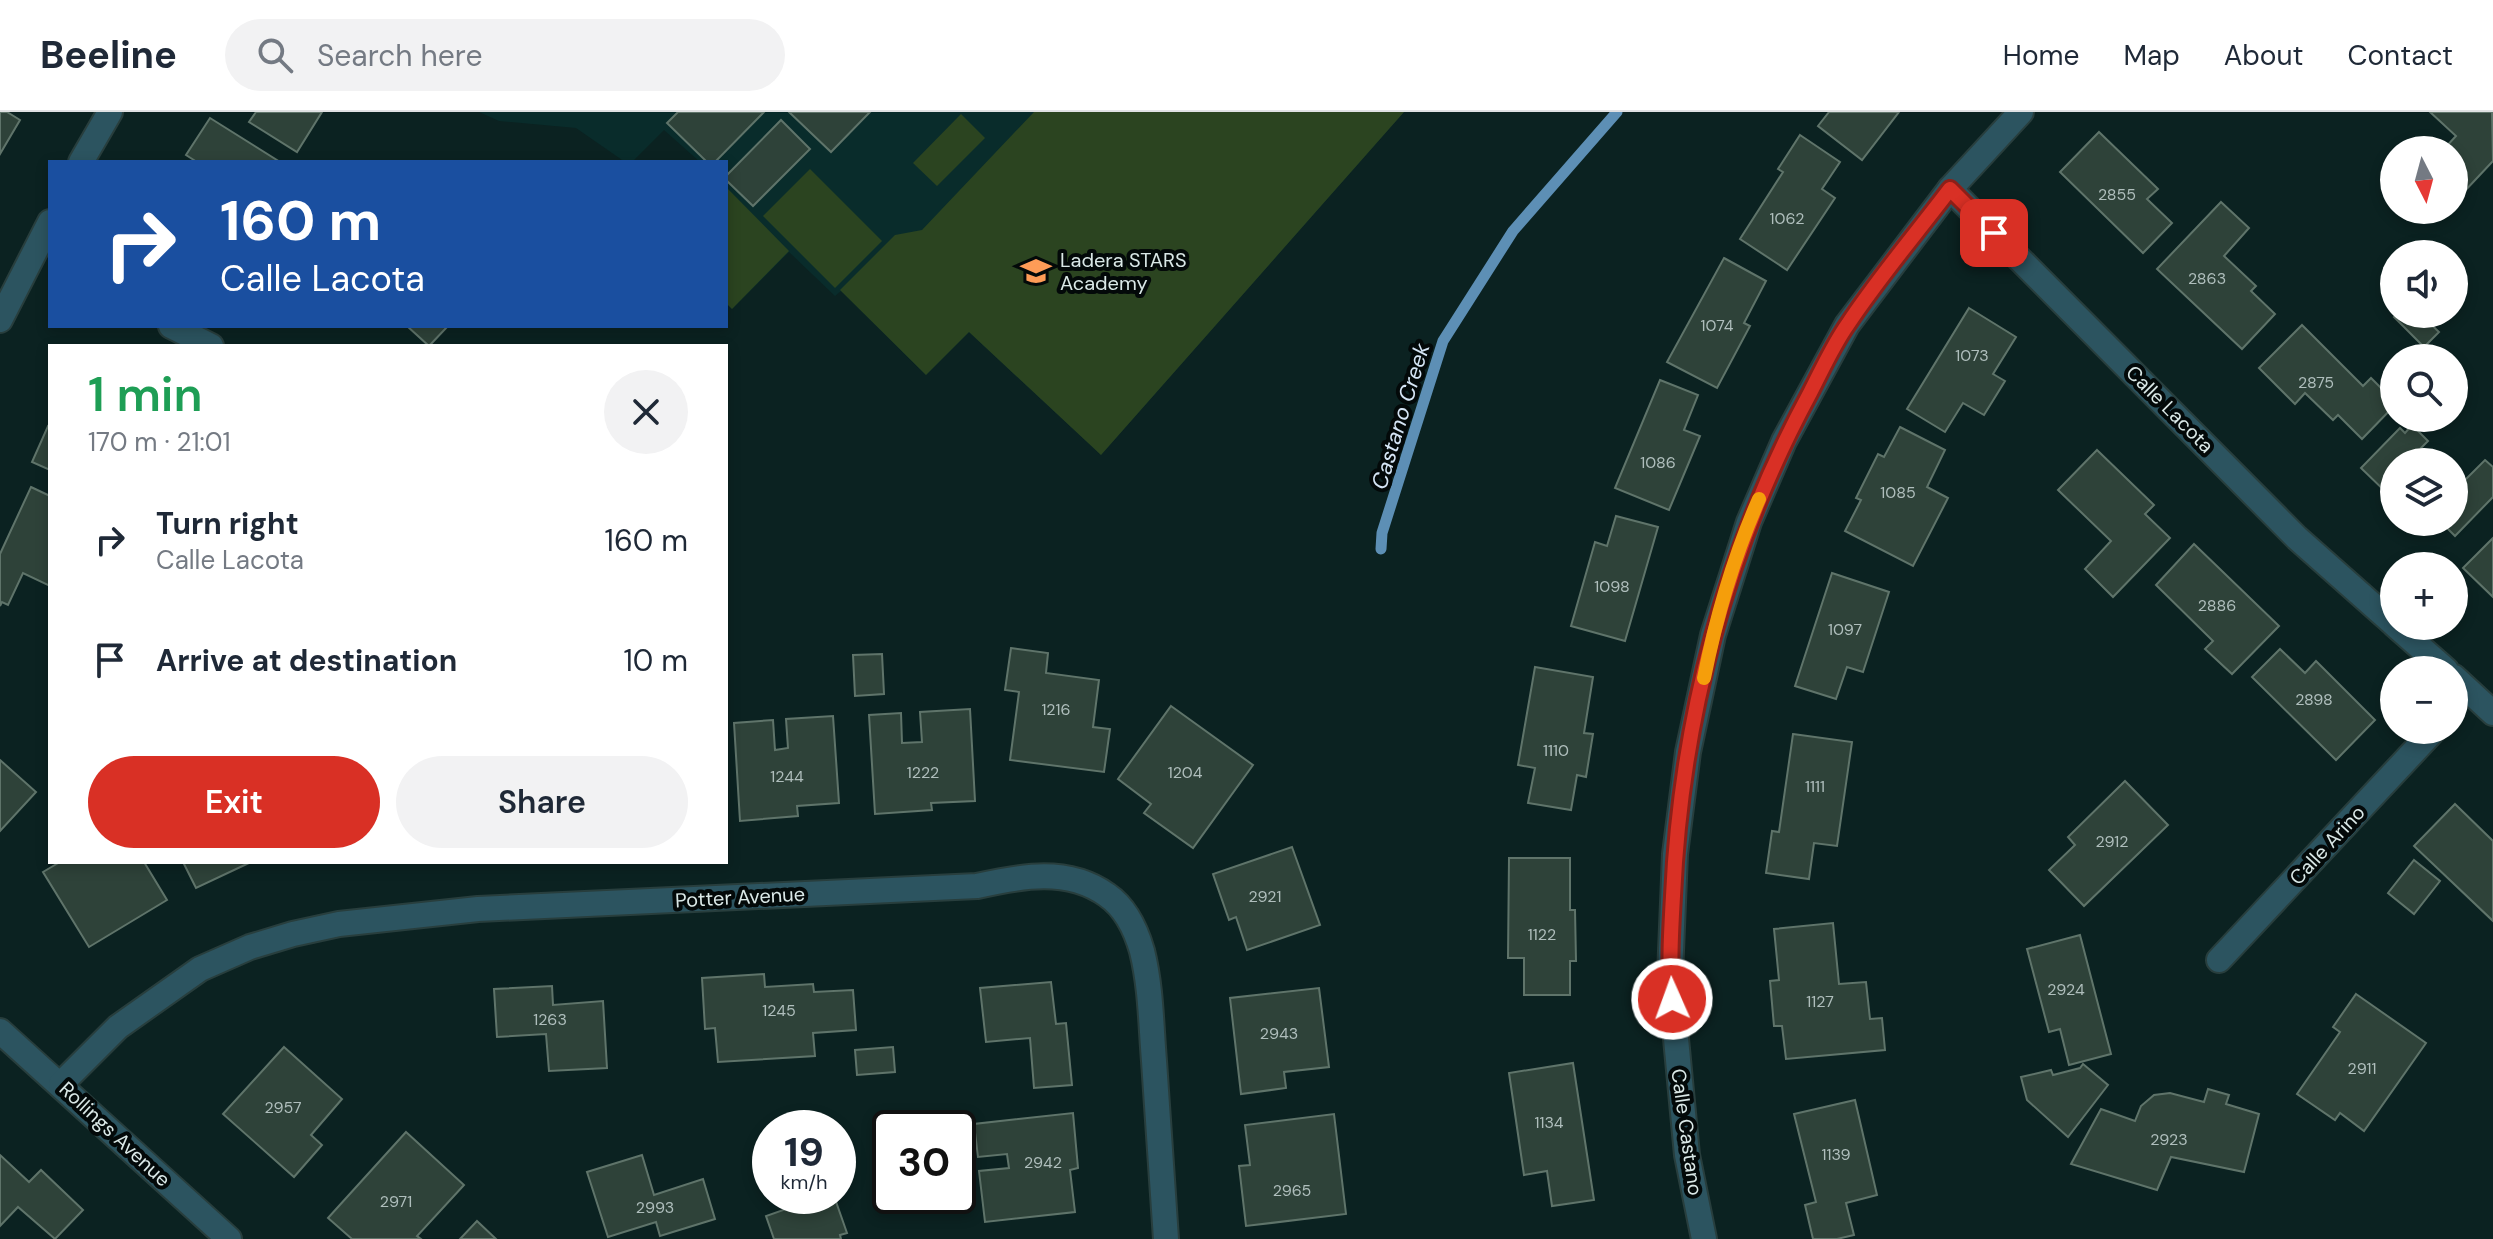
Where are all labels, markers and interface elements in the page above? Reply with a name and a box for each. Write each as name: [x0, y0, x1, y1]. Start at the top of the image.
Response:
search box: [225, 19, 785, 91]
text: Beeline: [40, 30, 177, 80]
icon: search: [253, 33, 297, 77]
text: Search here: [317, 36, 482, 75]
text: Home: [2003, 37, 2079, 74]
text: Map: [2123, 37, 2180, 74]
text: About: [2224, 37, 2303, 74]
text: Contact: [2347, 37, 2453, 74]
north arrow: [2380, 136, 2468, 224]
map controls: [2380, 136, 2468, 744]
text: 160 m: [220, 184, 381, 257]
house number: 2855: [2098, 184, 2136, 205]
icon: right: [88, 192, 192, 296]
pin: [1960, 199, 2028, 267]
house number: 1062: [1770, 208, 1804, 229]
icon: arrive: [1972, 211, 2016, 255]
button: sound: [2380, 240, 2468, 328]
place label: Ladera STARS Academy: [1060, 247, 1187, 296]
school or university icon: Ladera STARS Academy: [1019, 254, 1053, 288]
text: Calle Lacota: [220, 255, 425, 302]
house number: 2863: [2188, 268, 2226, 289]
house number: 1074: [1700, 315, 1734, 336]
water label: Castano Creek: [1364, 339, 1437, 493]
button: search: [2380, 344, 2468, 432]
house number: 1073: [1955, 345, 1989, 366]
street label: Calle Lacota: [2121, 360, 2219, 458]
text: 1 min: [88, 363, 203, 426]
button: close: [604, 370, 688, 454]
house number: 2875: [2298, 372, 2334, 393]
text: 170 m · 21:01: [88, 425, 231, 459]
button: layers: [2380, 448, 2468, 536]
house number: 1086: [1640, 452, 1676, 473]
house number: 1085: [1880, 482, 1916, 503]
text: Turn right: [156, 504, 299, 543]
icon: right: [88, 518, 132, 562]
text: 160 m: [605, 521, 688, 560]
text: Calle Lacota: [156, 543, 304, 577]
button: +: [2380, 552, 2468, 640]
house number: 1098: [1594, 576, 1630, 597]
house number: 2886: [2198, 595, 2236, 616]
house number: 1097: [1828, 619, 1862, 640]
icon: arrive: [88, 638, 132, 682]
text: Arrive at destination: [156, 641, 457, 680]
text: 10 m: [623, 641, 688, 680]
button: −: [2380, 656, 2468, 744]
house number: 2898: [2295, 689, 2333, 710]
house number: 1216: [1041, 699, 1071, 720]
house number: 1110: [1543, 740, 1569, 761]
button: Exit: [88, 756, 380, 848]
button: Share: [396, 756, 688, 848]
house number: 1222: [907, 762, 939, 783]
house number: 1204: [1168, 762, 1203, 783]
house number: 1244: [770, 766, 804, 787]
house number: 1111: [1805, 776, 1825, 797]
street label: Calle Arino: [2284, 800, 2370, 890]
house number: 2912: [2095, 831, 2129, 852]
street label: Potter Avenue: [674, 881, 806, 913]
house number: 2921: [1248, 886, 1282, 907]
house number: 1122: [1528, 924, 1556, 945]
position arrow: [1630, 957, 1714, 1041]
house number: 2924: [2047, 979, 2085, 1000]
house number: 1127: [1806, 991, 1834, 1012]
house number: 1245: [762, 1000, 796, 1021]
house number: 1263: [533, 1009, 567, 1030]
house number: 2943: [1260, 1023, 1298, 1044]
house number: 2911: [2348, 1058, 2376, 1079]
street label: Calle Castano: [1665, 1067, 1709, 1197]
street label: Rollings Avenue: [54, 1076, 176, 1192]
house number: 2957: [264, 1097, 302, 1118]
speed limit sign: 30: [872, 1110, 976, 1214]
house number: 1134: [1534, 1112, 1564, 1133]
text: 19: [784, 1126, 824, 1178]
house number: 2923: [2150, 1129, 2188, 1150]
house number: 1139: [1821, 1144, 1851, 1165]
house number: 2942: [1024, 1152, 1062, 1173]
text: km/h: [780, 1169, 828, 1195]
house number: 2965: [1273, 1180, 1311, 1201]
house number: 2971: [380, 1191, 412, 1212]
house number: 2993: [636, 1197, 674, 1218]

